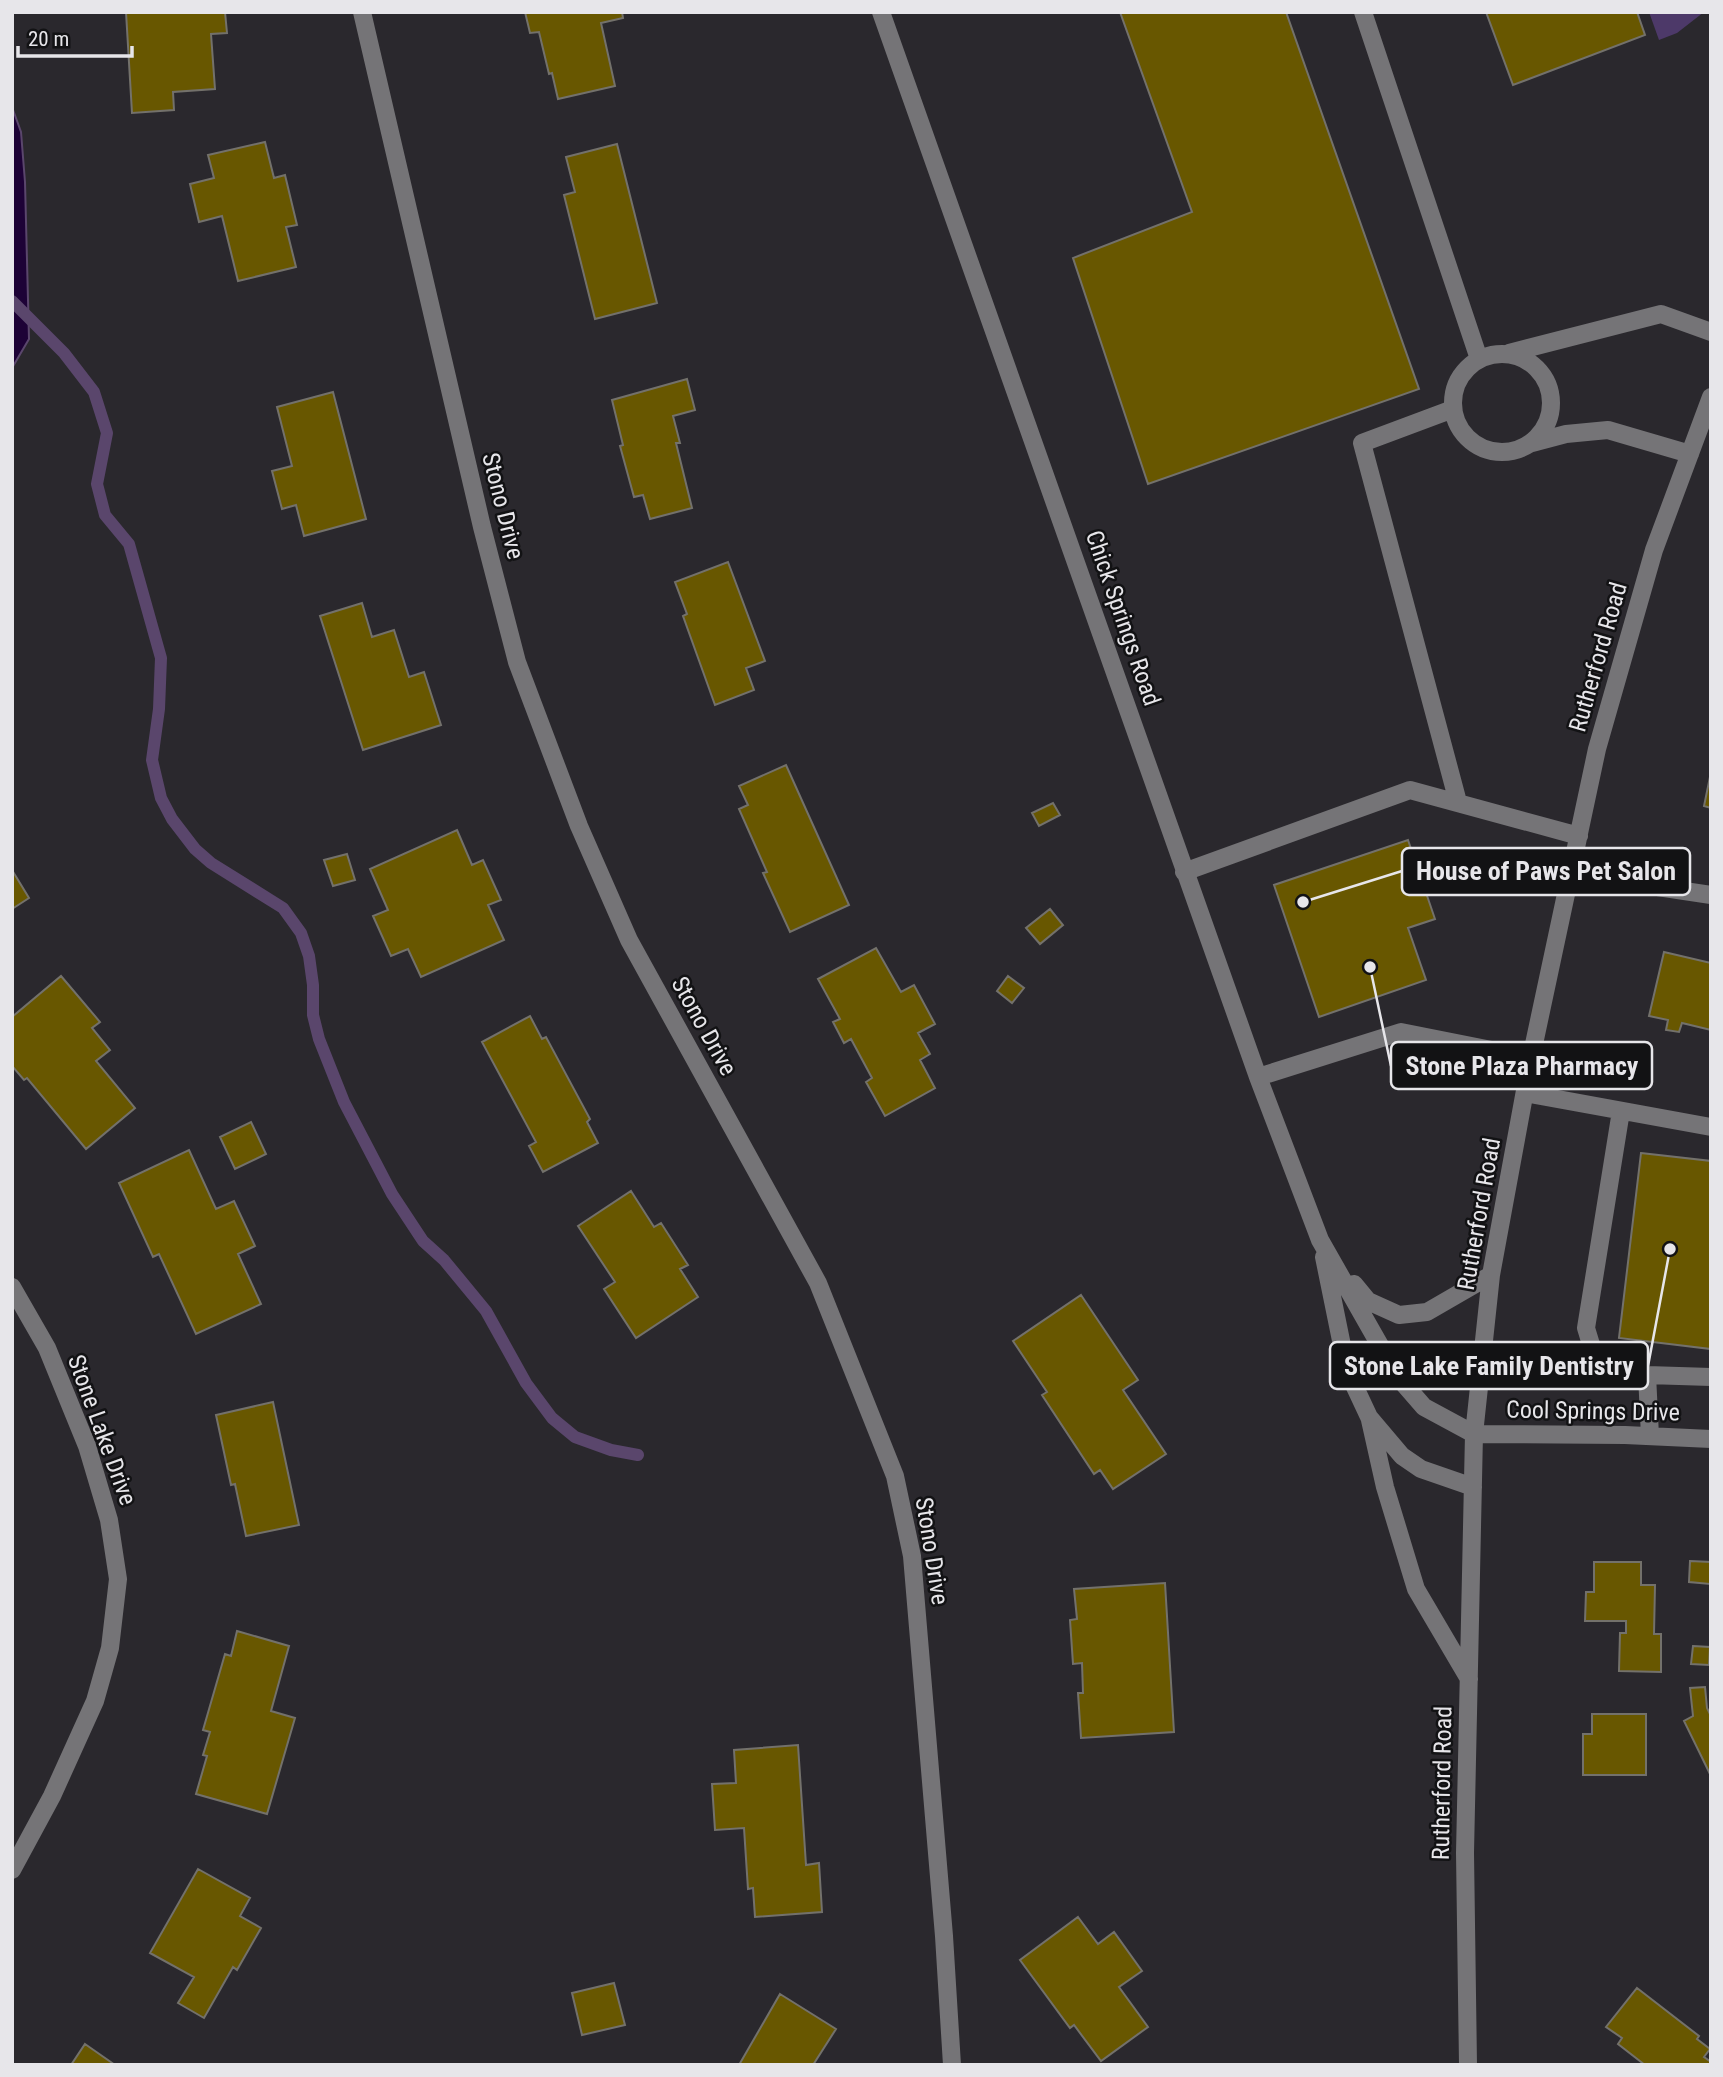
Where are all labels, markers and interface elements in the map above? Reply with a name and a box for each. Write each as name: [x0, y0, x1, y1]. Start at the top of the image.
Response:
scale bar: [18, 14, 131, 58]
text: 20 m: [28, 27, 69, 51]
street label: Stono Drive: [476, 450, 530, 562]
street label: Chick Springs Road: [1080, 527, 1166, 709]
street label: Rutherford Road: [1563, 579, 1633, 735]
callout: House of Paws Pet Salon: [1402, 848, 1690, 895]
text: House of Paws Pet Salon: [1416, 856, 1676, 886]
street label: Stono Drive: [665, 972, 743, 1080]
callout: Stone Plaza Pharmacy: [1391, 1042, 1652, 1089]
text: Stone Plaza Pharmacy: [1406, 1051, 1639, 1081]
street label: Rutherford Road: [1452, 1136, 1506, 1292]
callout: Stone Lake Family Dentistry: [1330, 1342, 1648, 1389]
street label: Stone Lake Drive: [62, 1351, 142, 1509]
text: Stone Lake Family Dentistry: [1344, 1351, 1634, 1381]
street label: Cool Springs Drive: [1506, 1395, 1680, 1427]
street label: Stono Drive: [910, 1495, 954, 1607]
street label: Rutherford Road: [1427, 1706, 1457, 1860]

